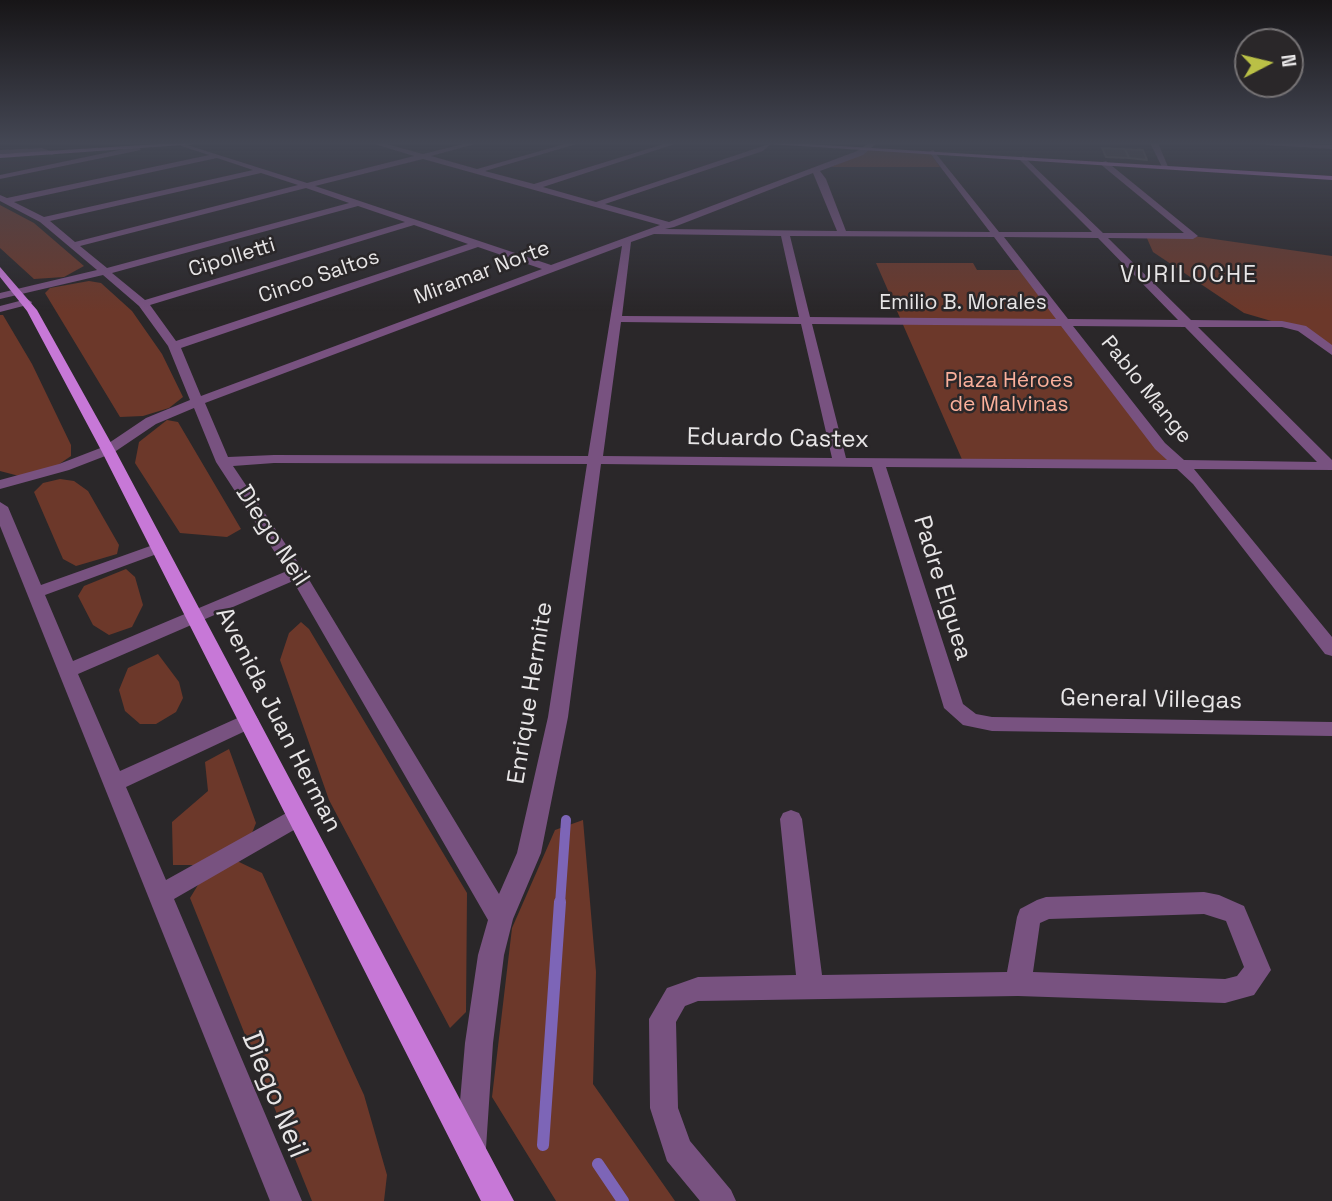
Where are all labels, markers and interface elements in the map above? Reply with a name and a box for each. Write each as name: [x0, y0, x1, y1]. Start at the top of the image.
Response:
north arrow: [1234, 28, 1304, 98]
text: N: [1275, 53, 1302, 68]
street label: Cipolletti: [186, 233, 278, 283]
street label: Miramar Norte: [411, 236, 553, 310]
street label: Cinco Saltos: [255, 245, 383, 309]
district label: VURILOCHE: [1121, 262, 1257, 290]
street label: Emilio B. Morales: [879, 290, 1047, 316]
street label: Pablo Mange: [1095, 331, 1197, 449]
park label: Plaza Héroes de Malvinas: [945, 368, 1073, 418]
street label: Eduardo Castex: [687, 423, 869, 455]
street label: Diego Neil: [229, 480, 315, 592]
street label: Padre Elguea: [906, 512, 978, 664]
street label: Enrique Hermite: [502, 600, 560, 786]
street label: Avenida Juan Herman: [209, 603, 347, 837]
street label: General Villegas: [1060, 684, 1242, 716]
street label: Diego Neil: [233, 1027, 315, 1163]

